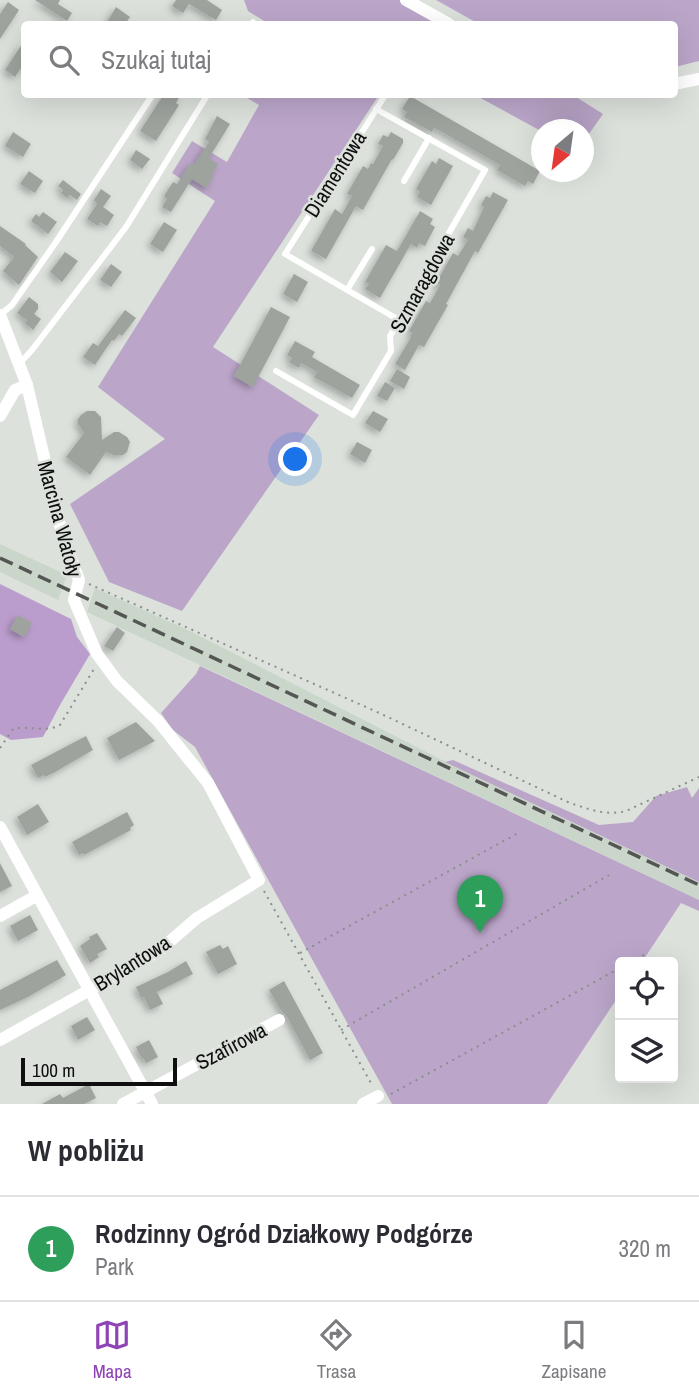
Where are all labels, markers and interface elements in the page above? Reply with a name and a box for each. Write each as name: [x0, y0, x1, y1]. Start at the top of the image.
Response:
search box: [21, 21, 678, 98]
icon: search: [45, 41, 83, 79]
text: Szukaj tutaj: [101, 42, 211, 77]
north arrow: [531, 119, 594, 182]
street label: Diamentowa: [297, 125, 373, 223]
street label: Szmaragdowa: [383, 227, 462, 338]
your location: [278, 442, 312, 476]
street label: Marcina Watoły: [31, 458, 90, 581]
pin: 1: [457, 875, 503, 933]
street label: Brylantowa: [88, 928, 176, 998]
map controls: [615, 957, 678, 1083]
button: locate: [615, 957, 678, 1020]
street label: Szafirowa: [190, 1015, 272, 1077]
button: layers: [615, 1020, 678, 1083]
scale bar: [21, 1055, 177, 1087]
text: 100 m: [32, 1057, 75, 1083]
text: W pobliżu: [28, 1130, 144, 1170]
text: Rodzinny Ogród Działkowy Podgórze: [95, 1216, 473, 1251]
text: 1: [46, 1233, 56, 1264]
text: 320 m: [619, 1233, 671, 1264]
text: Park: [95, 1251, 134, 1282]
tab: Mapa: [93, 1316, 132, 1384]
tab: Trasa: [317, 1316, 356, 1384]
tab: Zapisane: [541, 1316, 606, 1384]

